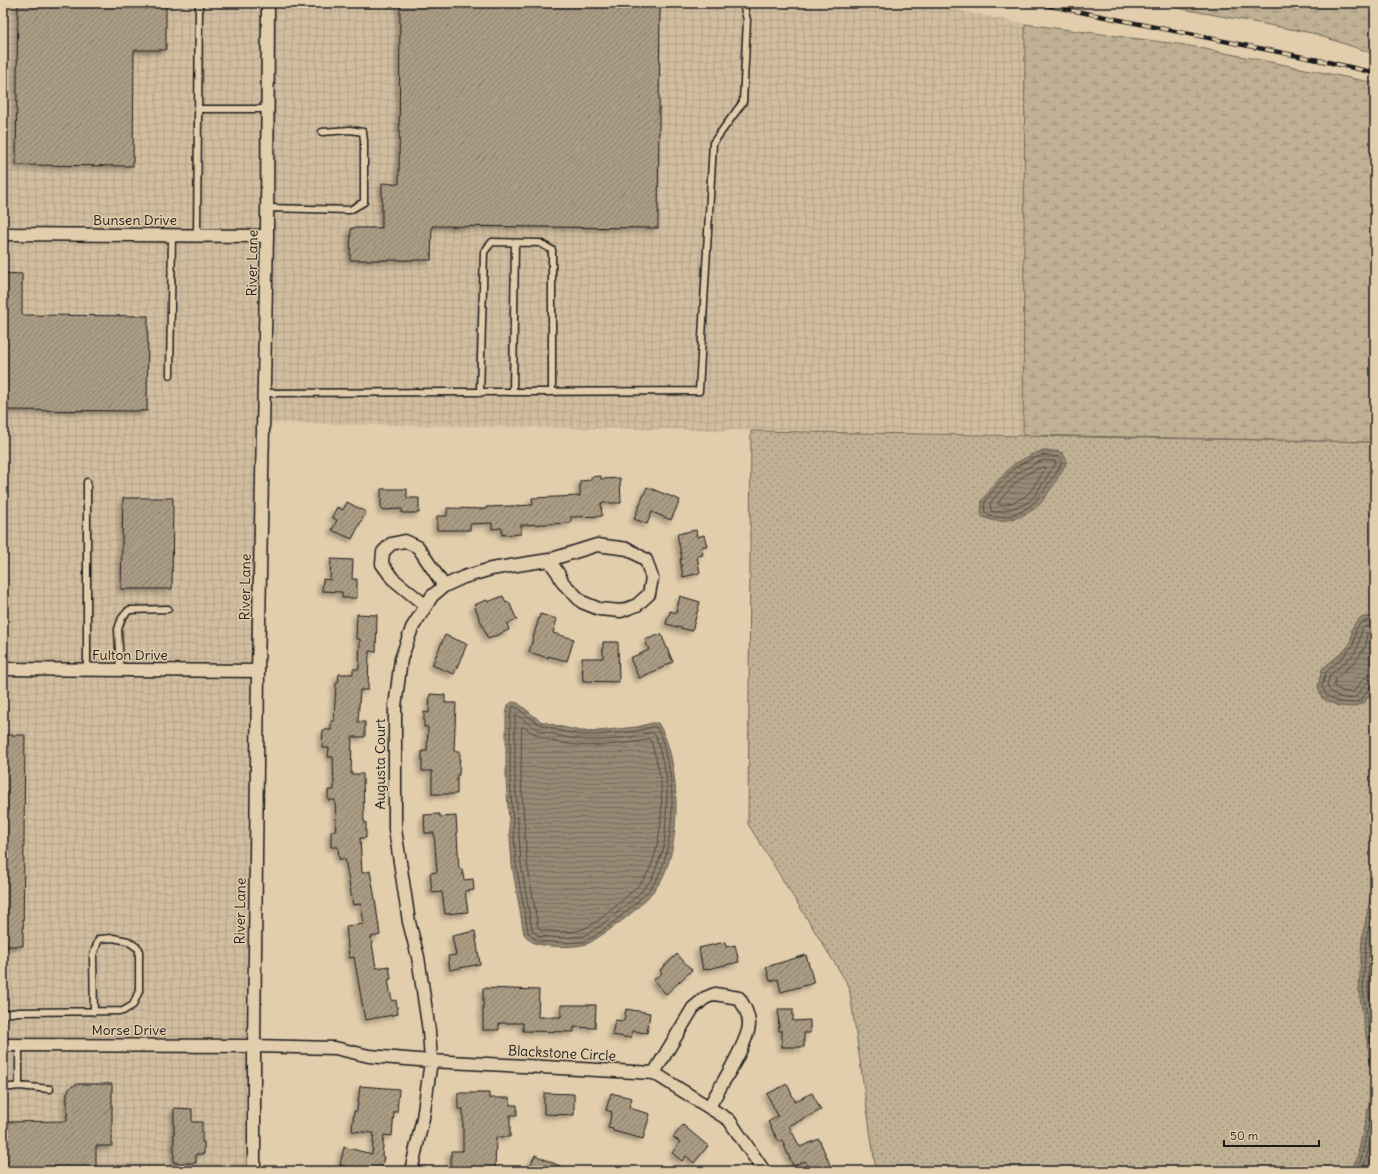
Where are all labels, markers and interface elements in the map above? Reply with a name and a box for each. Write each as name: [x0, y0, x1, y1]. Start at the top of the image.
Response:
street label: Bunsen Drive: [93, 211, 177, 229]
street label: River Lane: [242, 230, 262, 296]
street label: River Lane: [235, 554, 255, 620]
street label: Fulton Drive: [92, 646, 168, 664]
street label: Augusta Court: [371, 718, 389, 810]
street label: River Lane: [230, 878, 250, 944]
street label: Morse Drive: [91, 1021, 167, 1039]
street label: Blackstone Circle: [508, 1041, 616, 1065]
scale bar: [1224, 1122, 1319, 1148]
text: 50 m: [1230, 1128, 1259, 1143]

